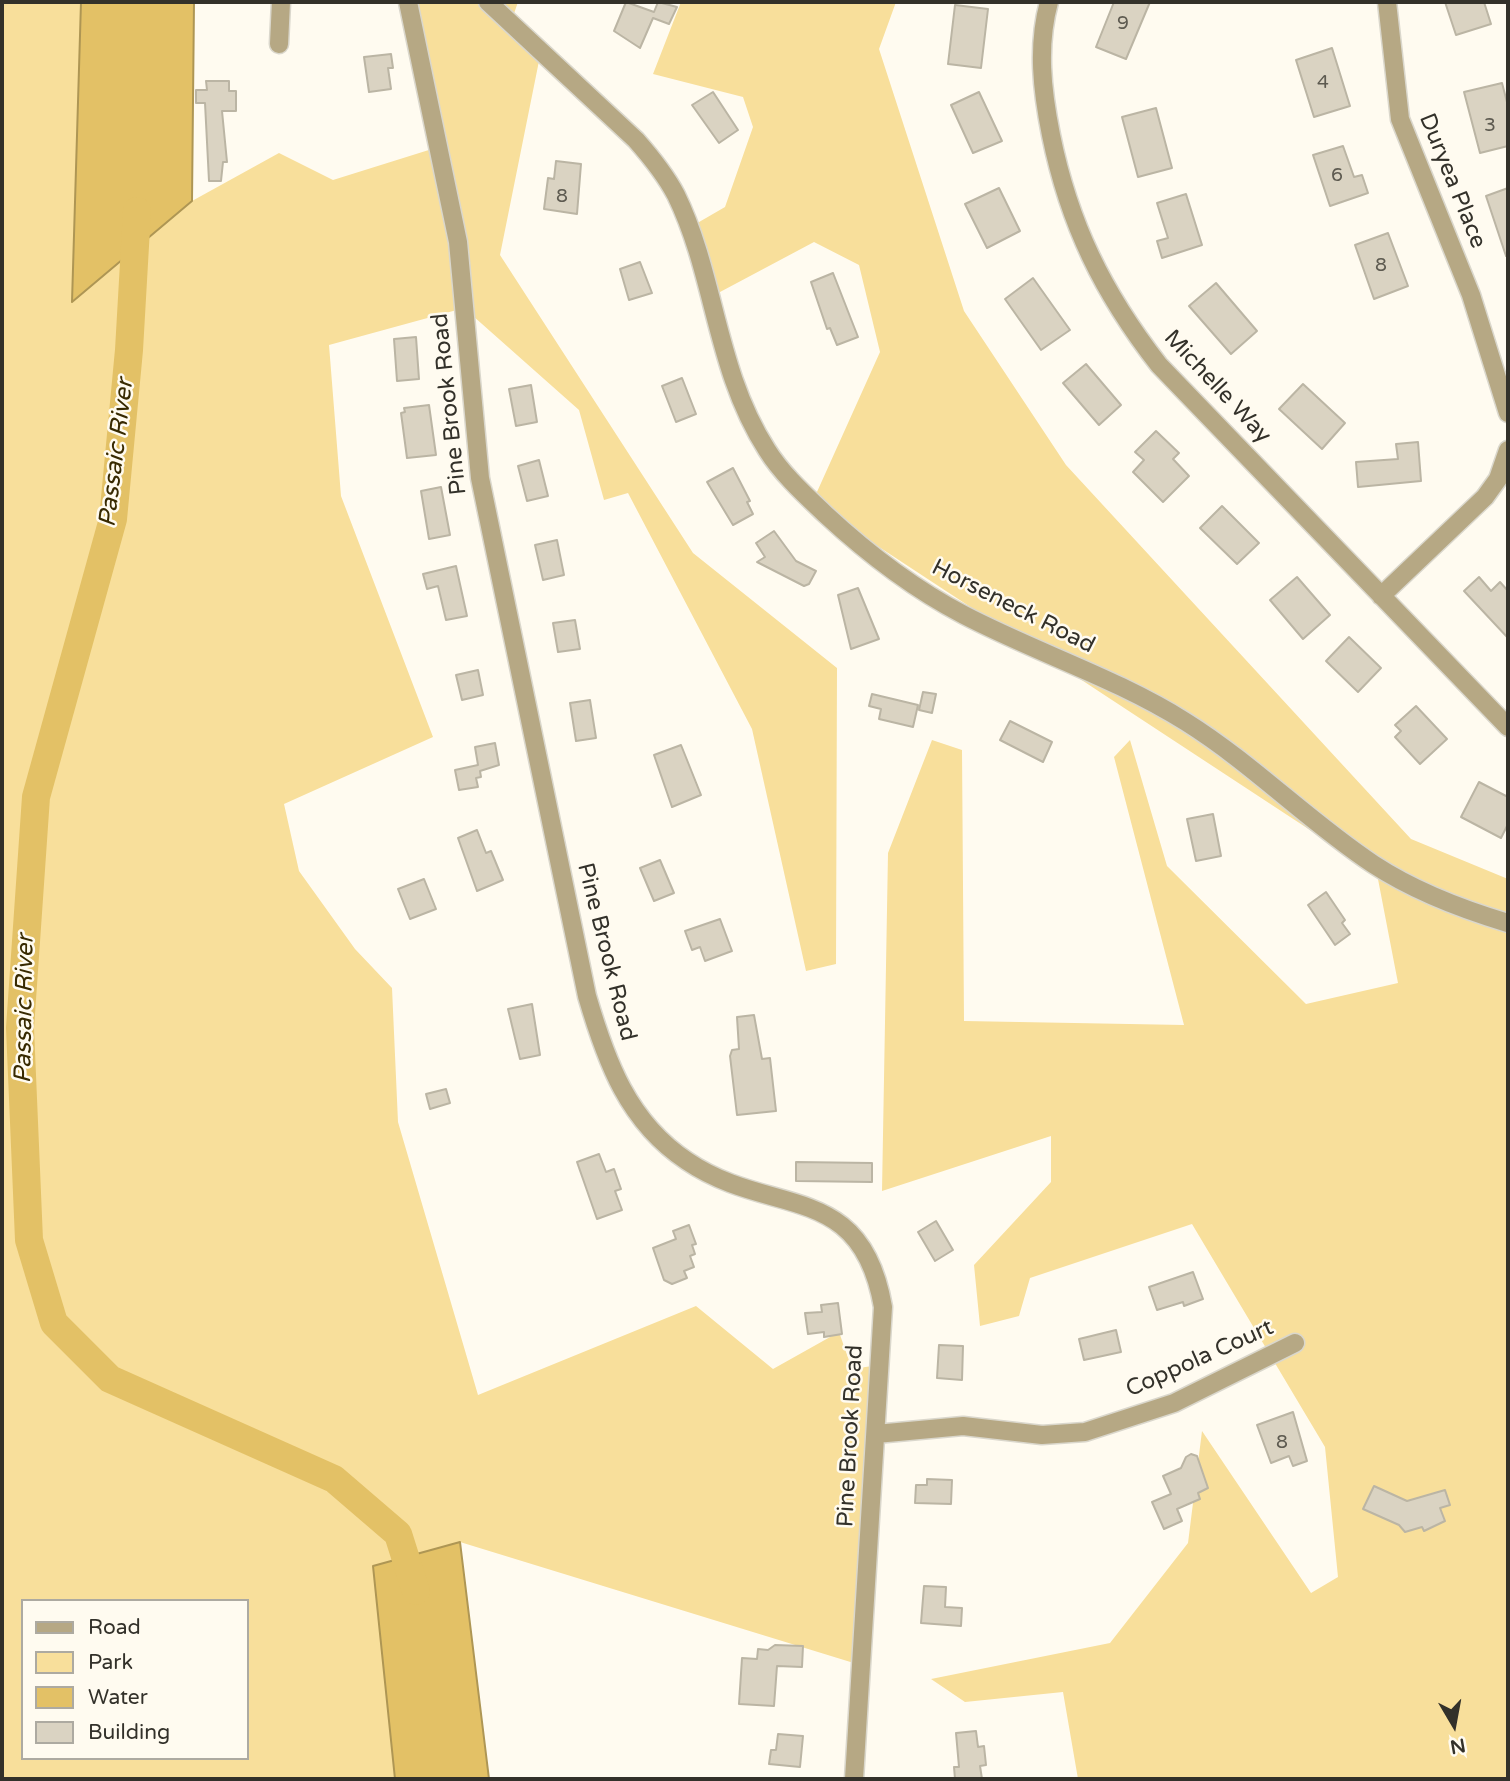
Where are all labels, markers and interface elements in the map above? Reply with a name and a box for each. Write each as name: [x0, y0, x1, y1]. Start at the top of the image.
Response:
house number: 9: [1117, 13, 1129, 35]
house number: 4: [1317, 72, 1329, 94]
street label: Duryea Place: [1412, 109, 1492, 253]
house number: 3: [1484, 115, 1496, 137]
house number: 6: [1331, 165, 1343, 187]
house number: 8: [556, 186, 568, 208]
house number: 8: [1375, 255, 1387, 277]
street label: Pine Brook Road: [427, 312, 473, 496]
street label: Michelle Way: [1158, 325, 1276, 449]
water label: Passaic River: [94, 377, 140, 529]
street label: Horseneck Road: [927, 554, 1099, 660]
street label: Pine Brook Road: [571, 860, 641, 1044]
water label: Passaic River: [9, 934, 41, 1084]
street label: Coppola Court: [1122, 1314, 1278, 1404]
street label: Pine Brook Road: [832, 1344, 870, 1528]
house number: 8: [1276, 1432, 1288, 1454]
legend: [21, 1599, 248, 1760]
text: Road: [88, 1615, 141, 1640]
text: Park: [88, 1650, 133, 1675]
text: Water: [88, 1685, 148, 1710]
north arrow: [1419, 1690, 1489, 1760]
text: Building: [88, 1720, 170, 1745]
text: N: [1448, 1734, 1467, 1758]

